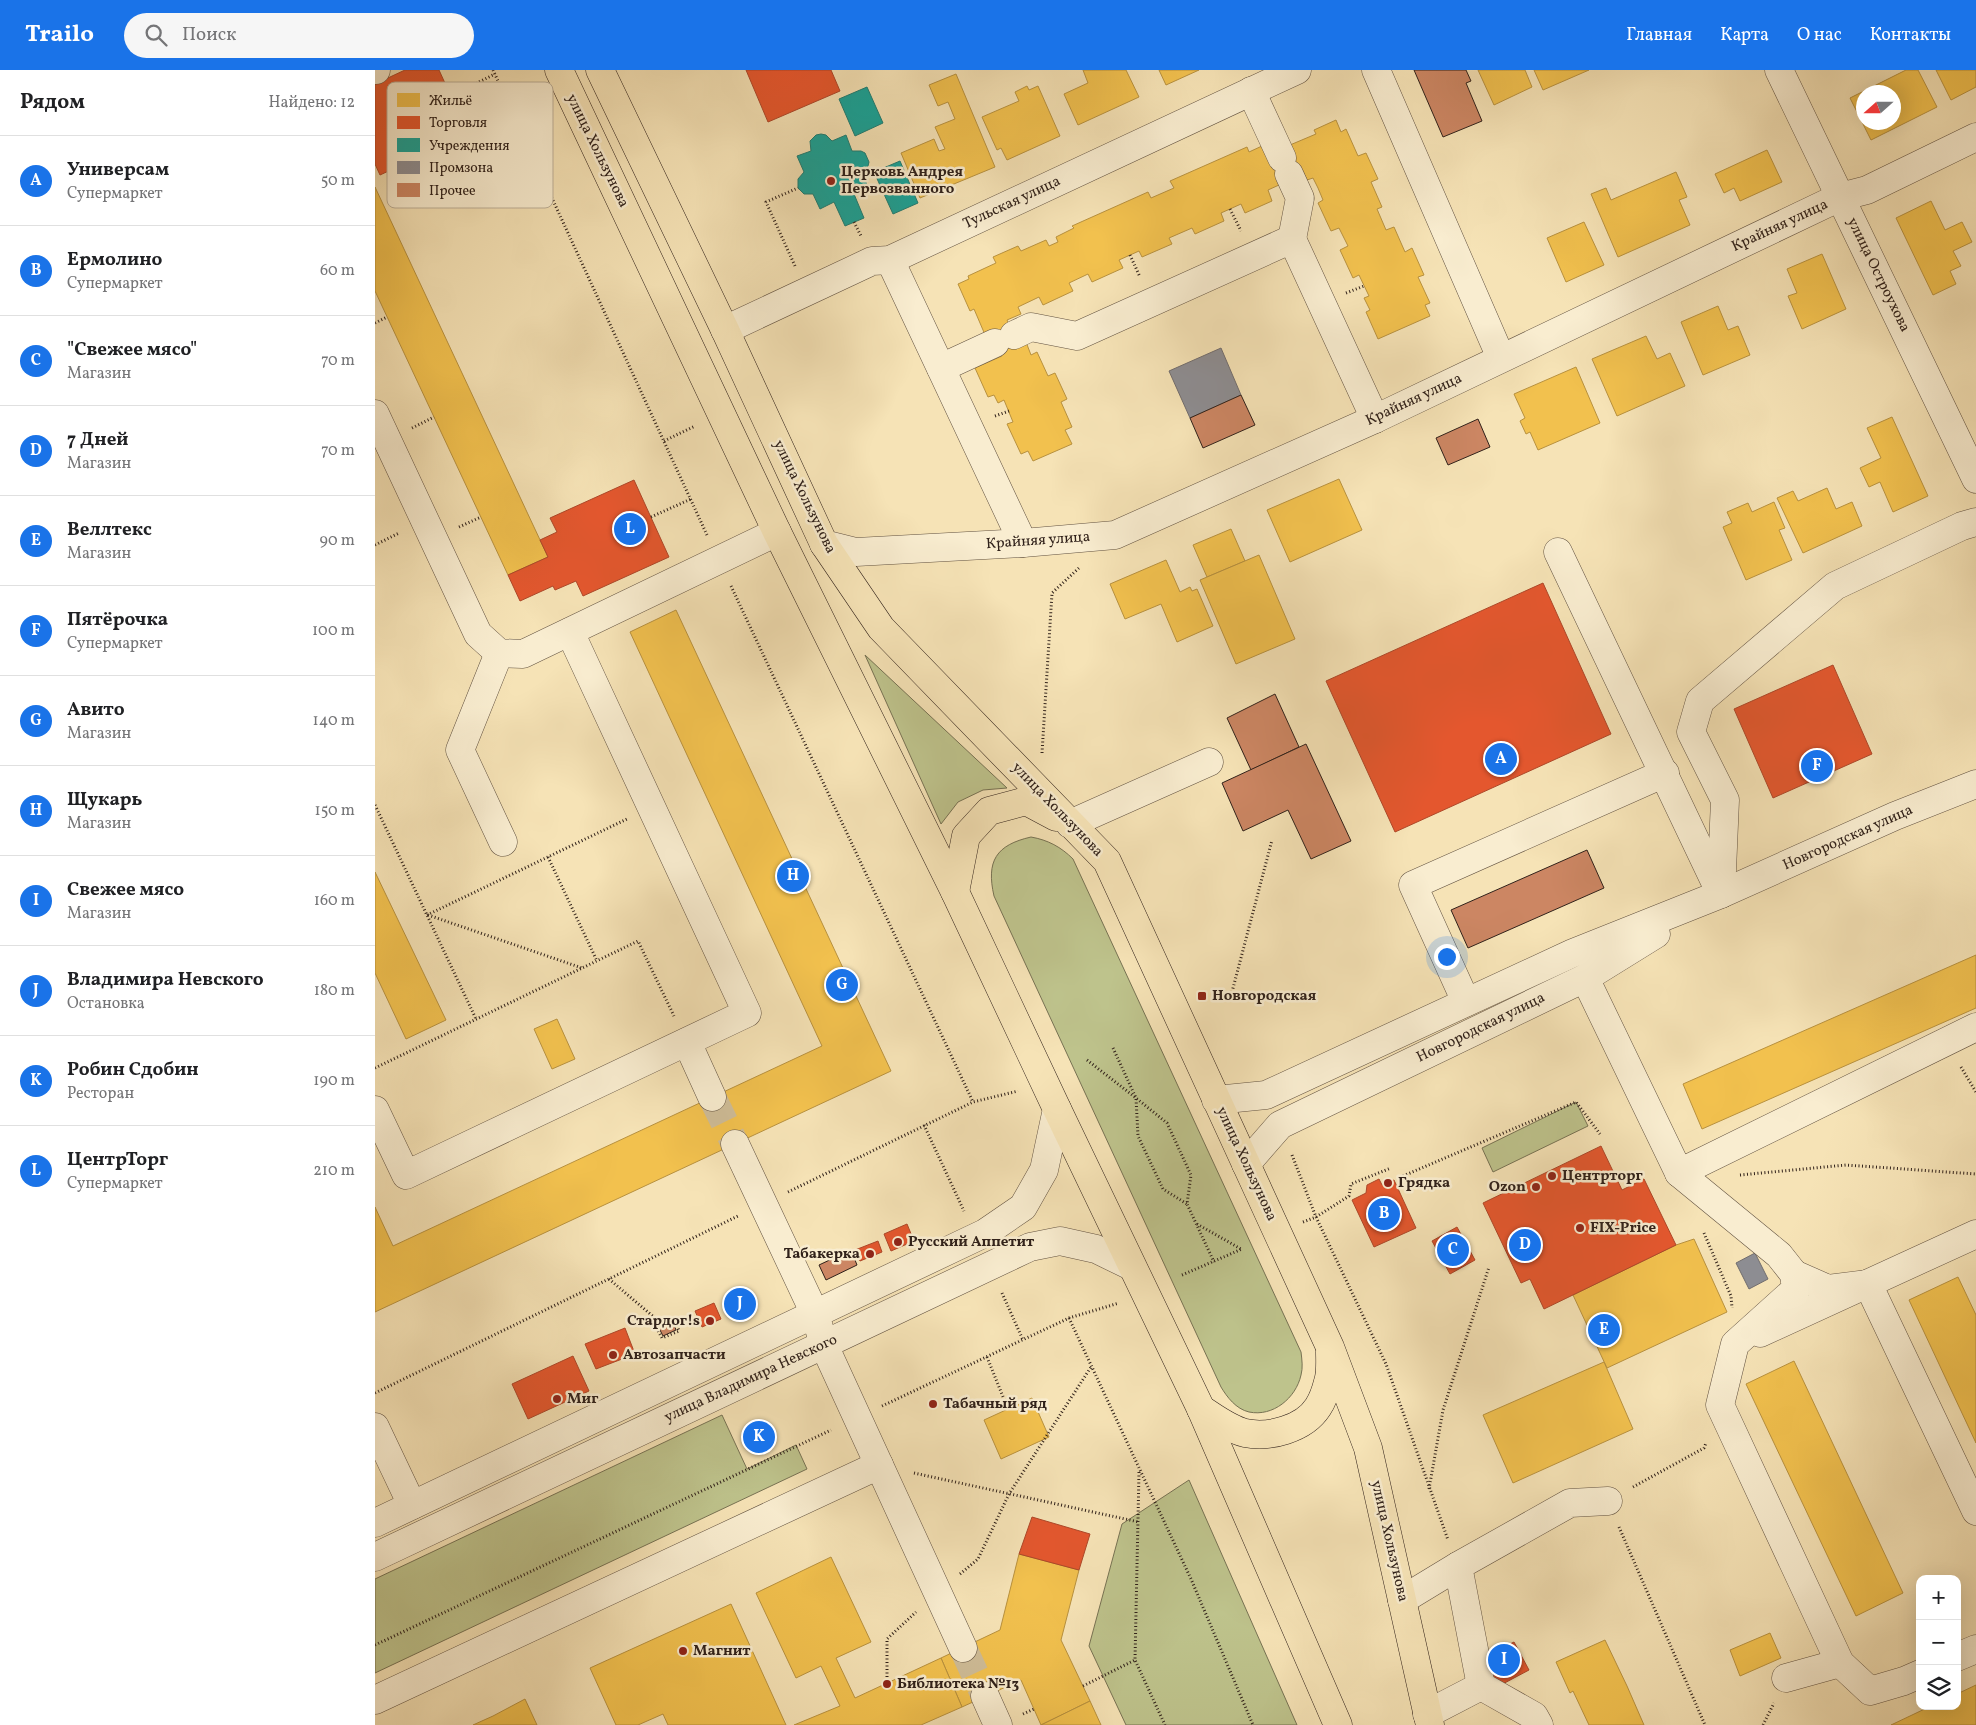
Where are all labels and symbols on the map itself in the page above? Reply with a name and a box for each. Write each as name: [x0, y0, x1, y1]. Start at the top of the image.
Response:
legend: [387, 82, 553, 208]
north arrow: [1856, 85, 1901, 130]
street label: улица Хользунова: [560, 91, 634, 211]
text: Жильё: [429, 92, 473, 111]
text: Торговля: [429, 114, 487, 133]
text: Учреждения: [429, 137, 509, 156]
text: Промзона: [429, 159, 493, 178]
place label: Церковь Андрея Первозванного: [841, 162, 963, 200]
street label: Тульская улица: [960, 171, 1064, 235]
marker: Церковь Андрея Первозванного: [825, 175, 837, 187]
text: Прочее: [429, 182, 476, 201]
street label: Крайняя улица: [1728, 194, 1832, 258]
street label: улица Остроухова: [1841, 214, 1915, 336]
street label: Крайняя улица: [1362, 368, 1466, 432]
street label: улица Хользунова: [767, 437, 841, 557]
pin: L: [614, 510, 646, 548]
street label: Крайняя улица: [985, 527, 1091, 555]
pin: A: [1485, 740, 1517, 778]
pin: F: [1801, 747, 1833, 785]
street label: улица Хользунова: [1006, 758, 1108, 862]
street label: Новгородская улица: [1779, 800, 1917, 876]
pin: H: [777, 857, 809, 895]
your location: [1434, 944, 1460, 970]
pin: G: [826, 966, 858, 1004]
place label: Новгородская: [1212, 986, 1317, 1007]
street label: Новгородская улица: [1413, 988, 1549, 1068]
marker: Новгородская: [1196, 990, 1208, 1002]
street label: улица Хользунова: [1210, 1103, 1282, 1225]
place label: Центрторг: [1562, 1166, 1643, 1187]
marker: Центрторг: [1546, 1170, 1558, 1182]
place label: Грядка: [1398, 1173, 1450, 1194]
marker: Грядка: [1382, 1177, 1394, 1189]
place label: Ozon: [1489, 1177, 1526, 1198]
marker: Ozon: [1530, 1181, 1542, 1193]
pin: B: [1368, 1195, 1400, 1233]
place label: FIX-Price: [1590, 1218, 1657, 1239]
marker: FIX-Price: [1574, 1222, 1586, 1234]
pin: D: [1509, 1226, 1541, 1264]
pin: C: [1437, 1231, 1469, 1269]
place label: Русский Аппетит: [908, 1232, 1035, 1253]
marker: Русский Аппетит: [892, 1236, 904, 1248]
place label: Табакерка: [783, 1244, 860, 1265]
marker: Табакерка: [864, 1248, 876, 1260]
pin: J: [724, 1285, 756, 1323]
place label: Стардог!s: [627, 1311, 700, 1332]
pin: E: [1588, 1311, 1620, 1349]
marker: Стардог!s: [704, 1315, 716, 1327]
street label: улица Владимира Невского: [661, 1330, 841, 1428]
place label: Автозапчасти: [623, 1345, 726, 1366]
marker: Автозапчасти: [607, 1349, 619, 1361]
place label: Миг: [567, 1389, 599, 1410]
marker: Миг: [551, 1393, 563, 1405]
place label: Табачный ряд: [943, 1394, 1047, 1415]
marker: Табачный ряд: [927, 1398, 939, 1410]
pin: K: [743, 1418, 775, 1456]
street label: улица Хользунова: [1365, 1478, 1413, 1604]
place label: Магнит: [693, 1641, 751, 1662]
pin: I: [1488, 1641, 1520, 1679]
marker: Магнит: [677, 1645, 689, 1657]
place label: Библиотека №13: [897, 1674, 1020, 1695]
marker: Библиотека №13: [881, 1678, 893, 1690]

